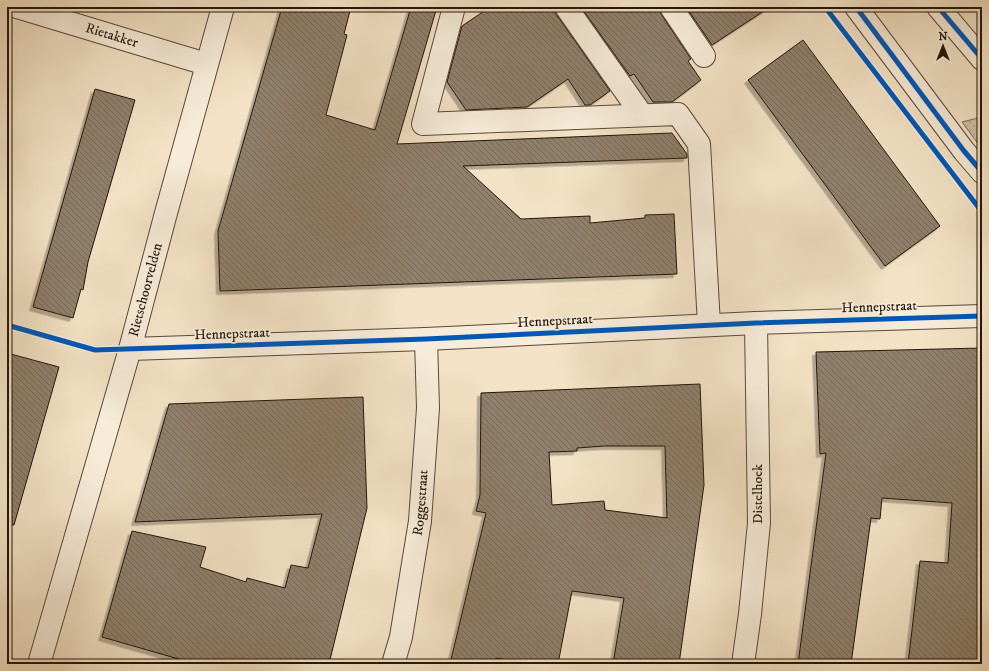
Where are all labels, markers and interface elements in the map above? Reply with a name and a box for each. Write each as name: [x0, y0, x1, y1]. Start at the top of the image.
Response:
street label: Rietakker: [83, 19, 141, 52]
north arrow: [923, 26, 963, 66]
text: N: [938, 30, 948, 44]
street label: Rietschoorvelden: [125, 240, 167, 339]
street label: Hennepstraat: [841, 297, 918, 317]
street label: Hennepstraat: [517, 310, 594, 332]
street label: Hennepstraat: [194, 324, 271, 344]
street label: Distelhoek: [749, 464, 767, 524]
street label: Roggestraat: [409, 469, 433, 537]

